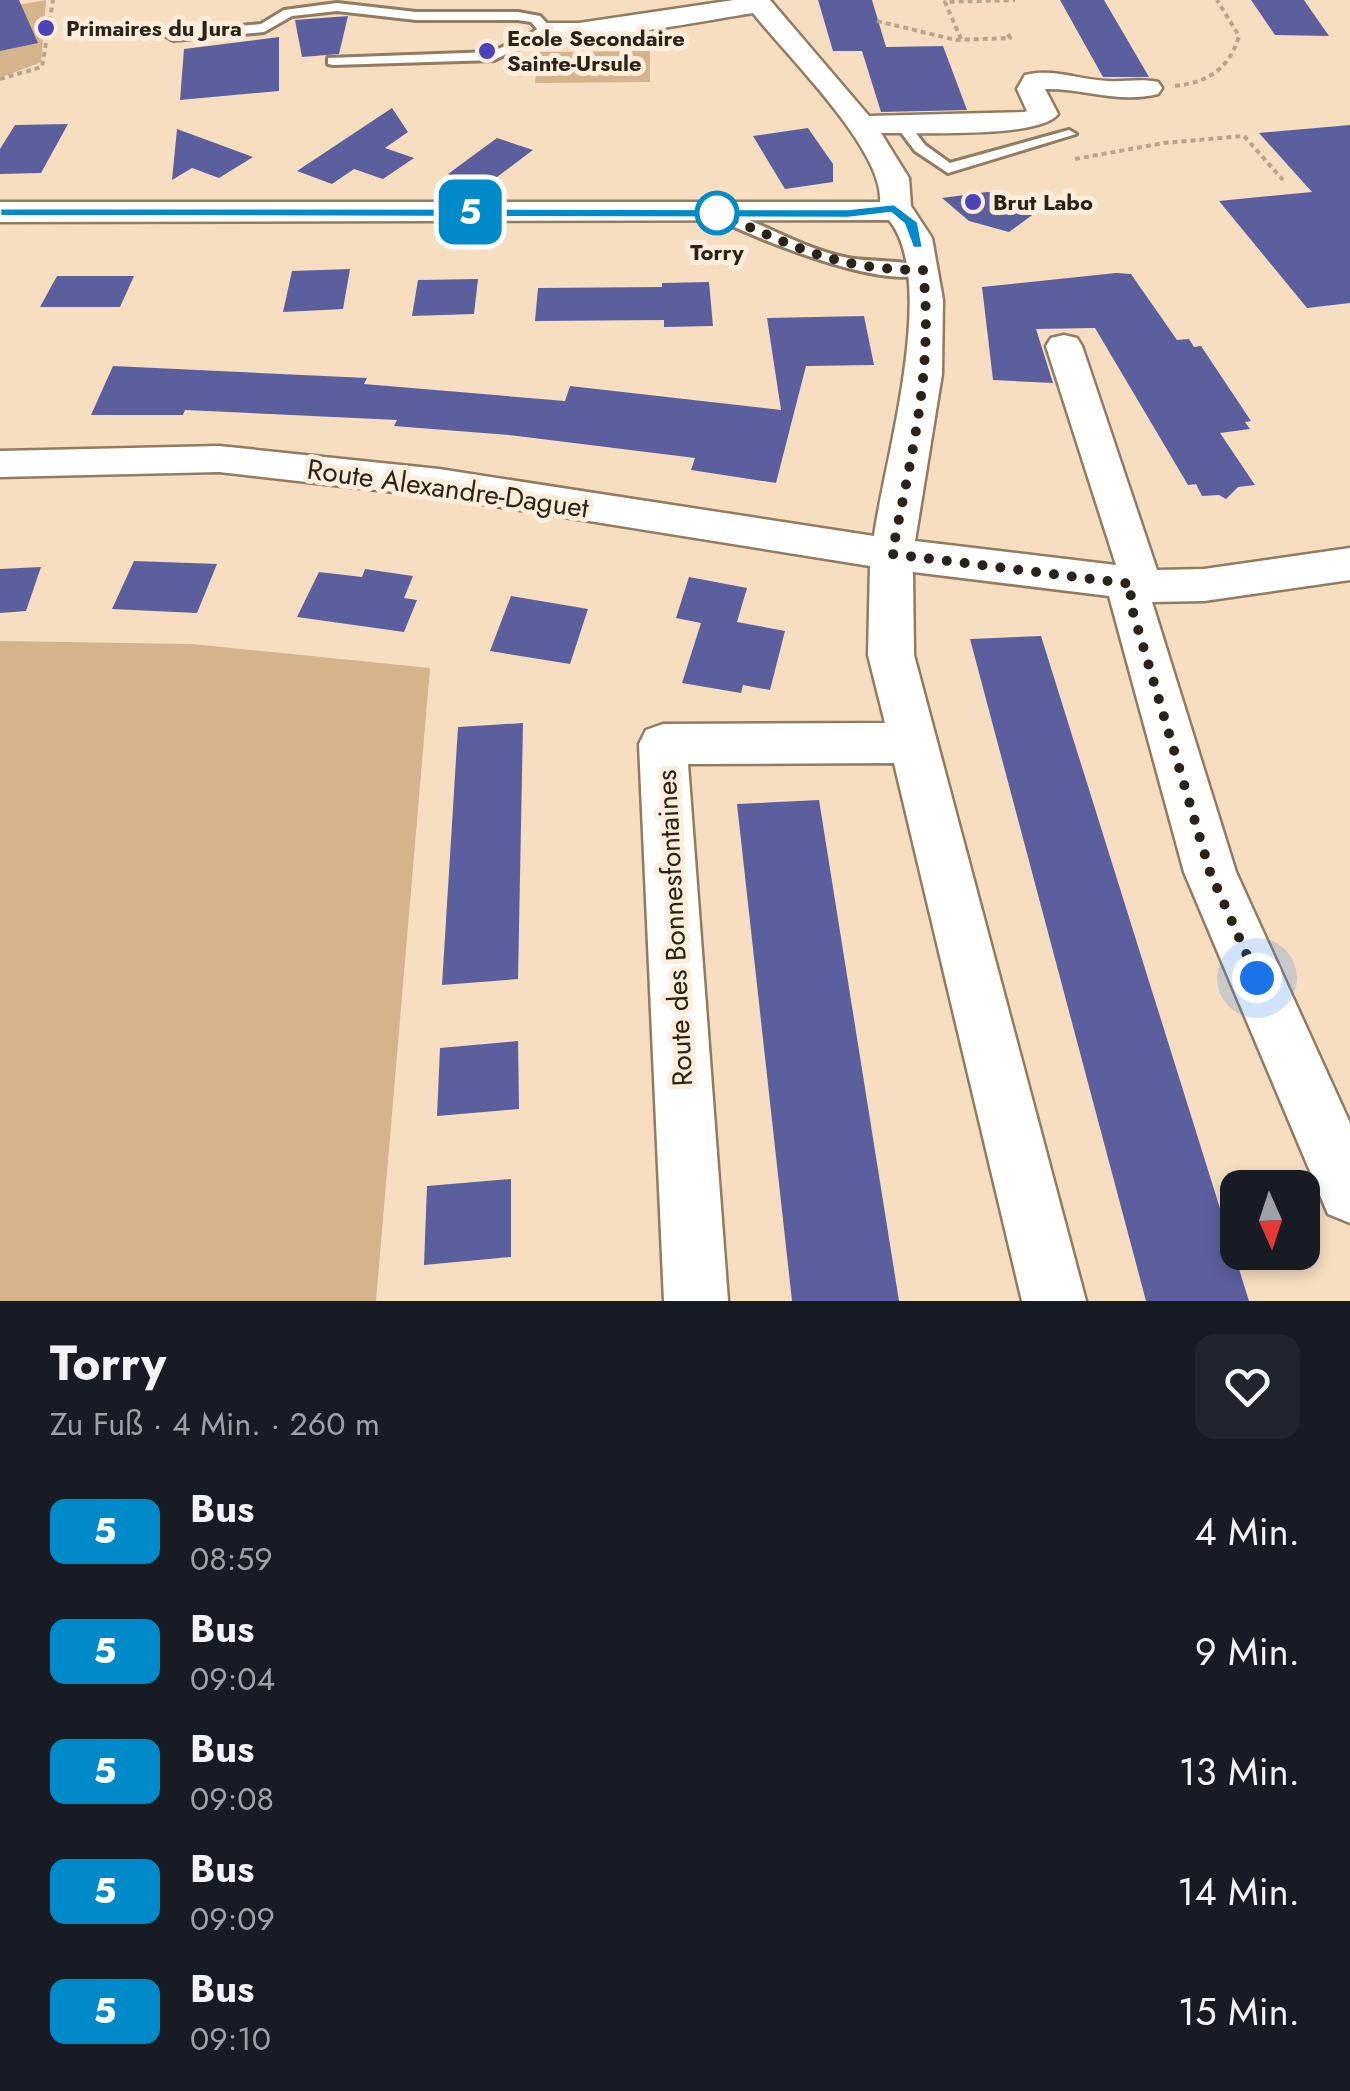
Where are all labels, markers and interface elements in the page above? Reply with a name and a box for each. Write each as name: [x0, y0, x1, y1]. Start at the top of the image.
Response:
place label: Primaires du Jura: [66, 12, 242, 44]
marker: Primaires du Jura: [35, 17, 57, 39]
place label: Ecole Secondaire Sainte-Ursule: [507, 22, 685, 79]
marker: Ecole Secondaire Sainte-Ursule: [476, 40, 498, 62]
line badge: 5: [438, 180, 502, 244]
place label: Brut Labo: [993, 186, 1093, 218]
text: 5: [459, 187, 481, 237]
marker: Brut Labo: [962, 191, 984, 213]
marker: Torry: [696, 192, 738, 234]
place label: Torry: [690, 236, 744, 268]
street label: Route Alexandre-Daguet: [305, 448, 592, 529]
street label: Route des Bonnesfontaines: [646, 769, 703, 1087]
your location: [1232, 953, 1282, 1003]
north arrow: [1220, 1170, 1320, 1270]
map controls: [1220, 1170, 1320, 1270]
text: Torry: [50, 1329, 166, 1398]
button: heart: [1195, 1334, 1300, 1439]
text: Zu Fuß · 4 Min. · 260 m: [50, 1401, 380, 1447]
text: Bus: [190, 1481, 254, 1536]
text: 4 Min.: [1194, 1504, 1300, 1559]
text: 5: [94, 1506, 116, 1556]
text: 08:59: [190, 1536, 273, 1582]
text: Bus: [190, 1601, 254, 1656]
text: 9 Min.: [1195, 1624, 1300, 1679]
text: 5: [94, 1626, 116, 1676]
text: 09:04: [190, 1656, 275, 1702]
text: Bus: [190, 1721, 254, 1776]
text: 13 Min.: [1179, 1744, 1300, 1799]
text: 5: [94, 1746, 116, 1796]
text: 09:08: [190, 1776, 274, 1822]
text: Bus: [190, 1841, 254, 1896]
text: 14 Min.: [1177, 1864, 1300, 1919]
text: 5: [94, 1866, 116, 1916]
text: 09:09: [190, 1896, 275, 1942]
text: Bus: [190, 1961, 254, 2016]
text: 15 Min.: [1178, 1984, 1300, 2039]
text: 5: [94, 1986, 116, 2036]
text: 09:10: [190, 2016, 271, 2062]

